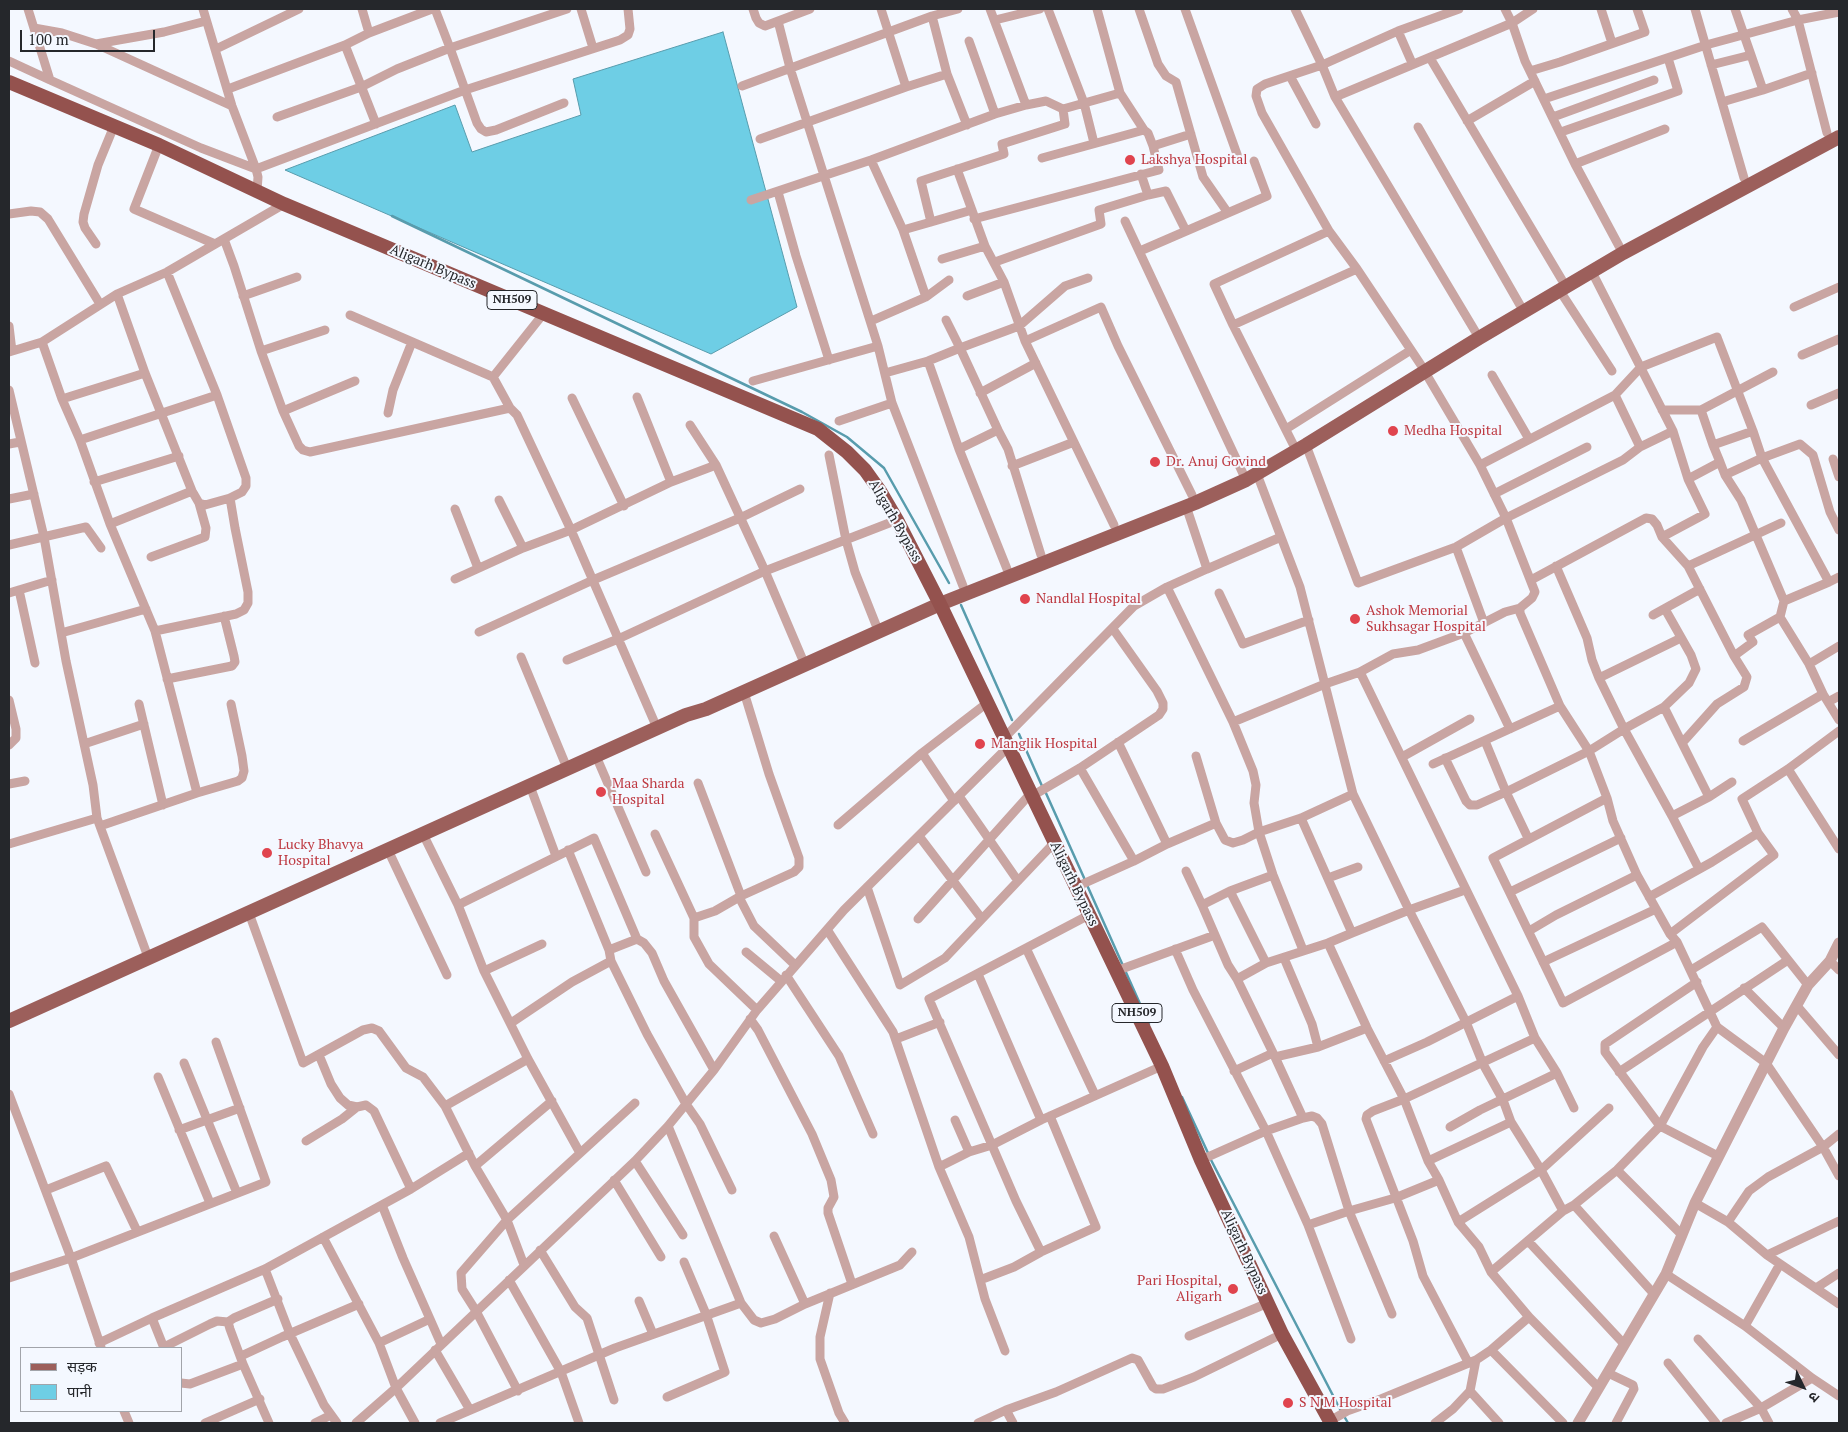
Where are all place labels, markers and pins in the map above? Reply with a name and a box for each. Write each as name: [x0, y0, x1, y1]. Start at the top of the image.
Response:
place label: Lakshya Hospital: [1141, 152, 1247, 168]
marker: Lakshya Hospital: [1123, 153, 1137, 167]
place label: Medha Hospital: [1404, 423, 1502, 439]
marker: Medha Hospital: [1386, 424, 1400, 438]
place label: Dr. Anuj Govind: [1166, 454, 1266, 470]
marker: Dr. Anuj Govind: [1148, 455, 1162, 469]
place label: Nandlal Hospital: [1036, 591, 1141, 607]
marker: Nandlal Hospital: [1018, 592, 1032, 606]
place label: Ashok Memorial Sukhsagar Hospital: [1366, 603, 1486, 636]
marker: Ashok Memorial Sukhsagar Hospital: [1348, 612, 1362, 626]
place label: Manglik Hospital: [991, 736, 1098, 752]
marker: Manglik Hospital: [973, 737, 987, 751]
place label: Maa Sharda Hospital: [612, 776, 685, 809]
marker: Maa Sharda Hospital: [594, 785, 608, 799]
place label: Lucky Bhavya Hospital: [278, 837, 363, 870]
marker: Lucky Bhavya Hospital: [260, 846, 274, 860]
place label: Pari Hospital, Aligarh: [1137, 1273, 1222, 1305]
marker: Pari Hospital, Aligarh: [1226, 1282, 1240, 1296]
place label: S N M Hospital: [1299, 1395, 1392, 1411]
marker: S N M Hospital: [1281, 1396, 1295, 1410]

